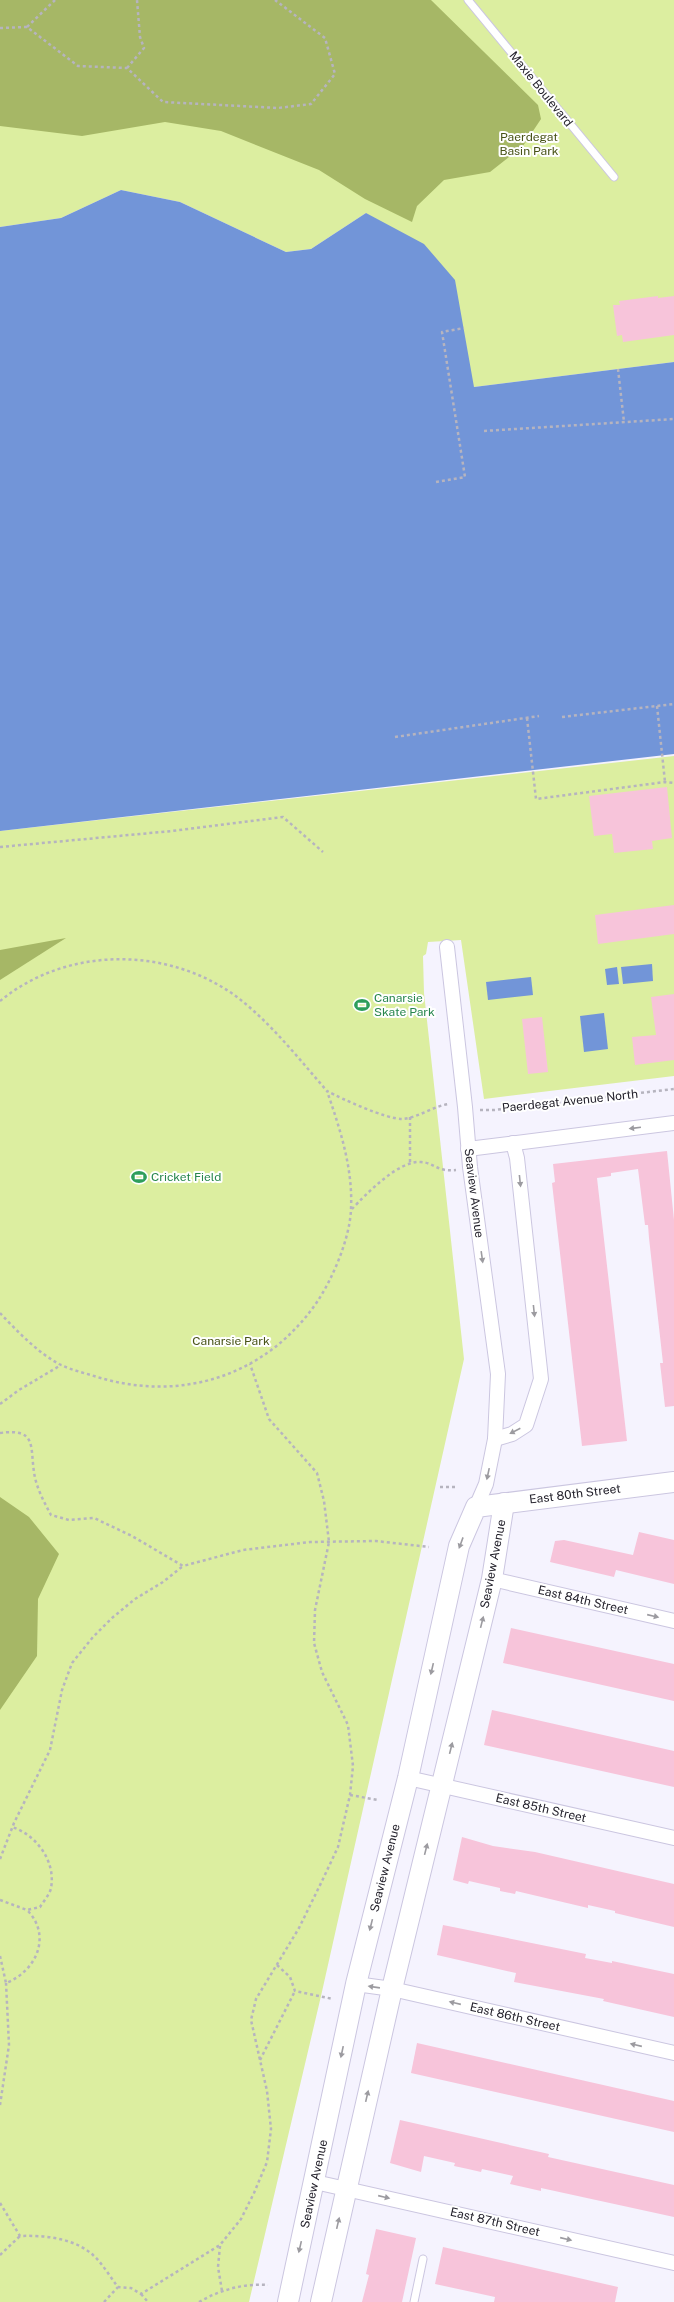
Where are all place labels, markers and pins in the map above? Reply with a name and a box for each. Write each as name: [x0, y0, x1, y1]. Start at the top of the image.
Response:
place label: Canarsie Skate Park: [374, 991, 435, 1019]
sports icon: Canarsie Skate Park: [353, 996, 371, 1014]
sports icon: Cricket Field: [130, 1168, 148, 1186]
place label: Cricket Field: [151, 1170, 221, 1184]

